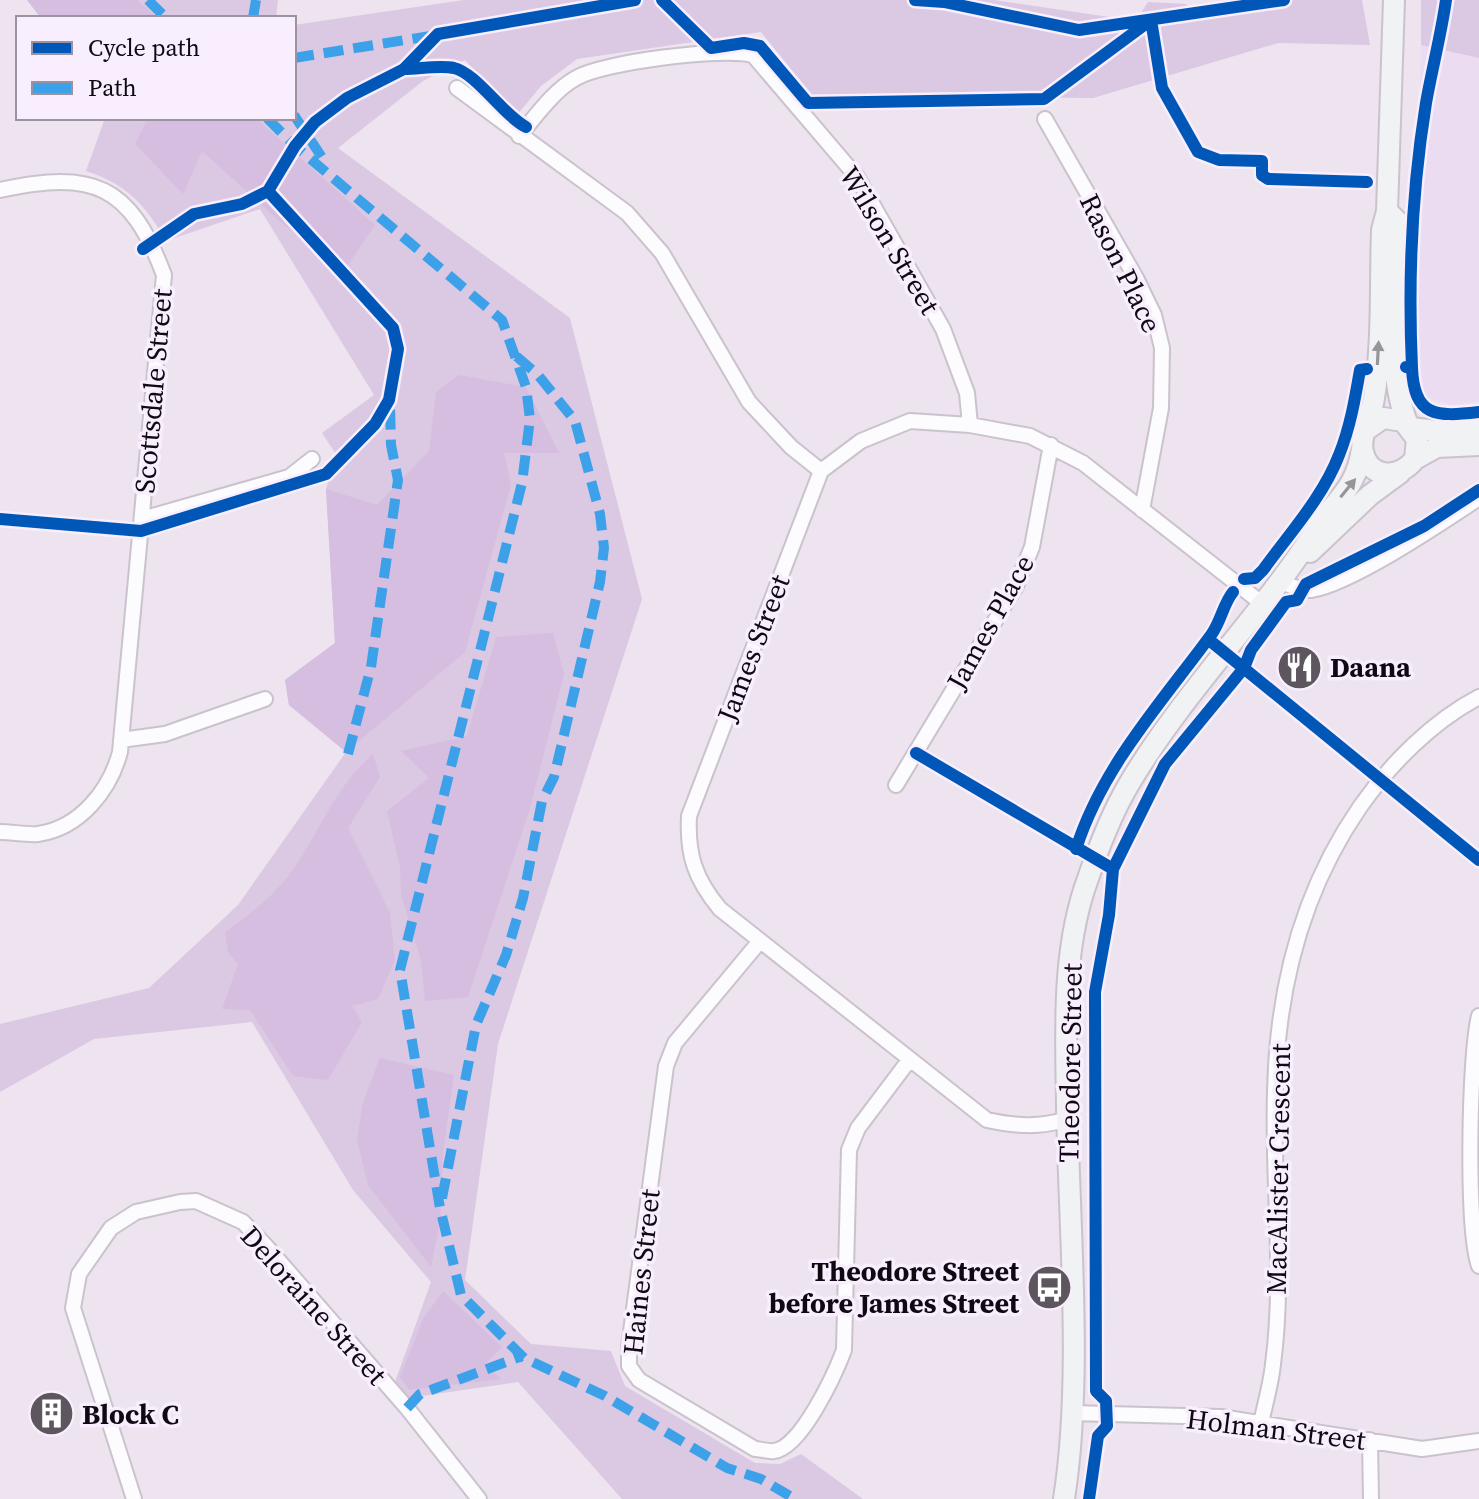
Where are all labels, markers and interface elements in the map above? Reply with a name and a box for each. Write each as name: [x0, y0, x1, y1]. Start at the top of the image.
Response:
legend: [16, 16, 296, 120]
text: Cycle path: [88, 31, 200, 64]
text: Path: [88, 71, 137, 104]
street label: Wilson Street: [831, 159, 950, 322]
street label: Rason Place: [1071, 187, 1171, 339]
street label: Scottsdale Street: [125, 286, 181, 495]
one-way arrow: [1372, 340, 1385, 365]
one-way arrow: [1339, 479, 1356, 499]
street label: James Place: [937, 548, 1043, 697]
street label: James Street: [707, 568, 799, 728]
restaurant icon: Daana: [1275, 643, 1323, 691]
place label: Daana: [1330, 648, 1411, 686]
street label: Theodore Street: [1049, 962, 1091, 1163]
street label: MacAlister Crescent: [1257, 1042, 1299, 1295]
street label: Haines Street: [613, 1186, 669, 1357]
street label: Deloraine Street: [232, 1217, 396, 1393]
place label: Theodore Street before James Street: [768, 1252, 1020, 1322]
bus stop icon: Theodore Street before James Street: [1026, 1263, 1074, 1311]
building icon: Block C: [27, 1390, 75, 1438]
place label: Block C: [82, 1395, 179, 1433]
street label: Holman Street: [1184, 1399, 1369, 1459]

